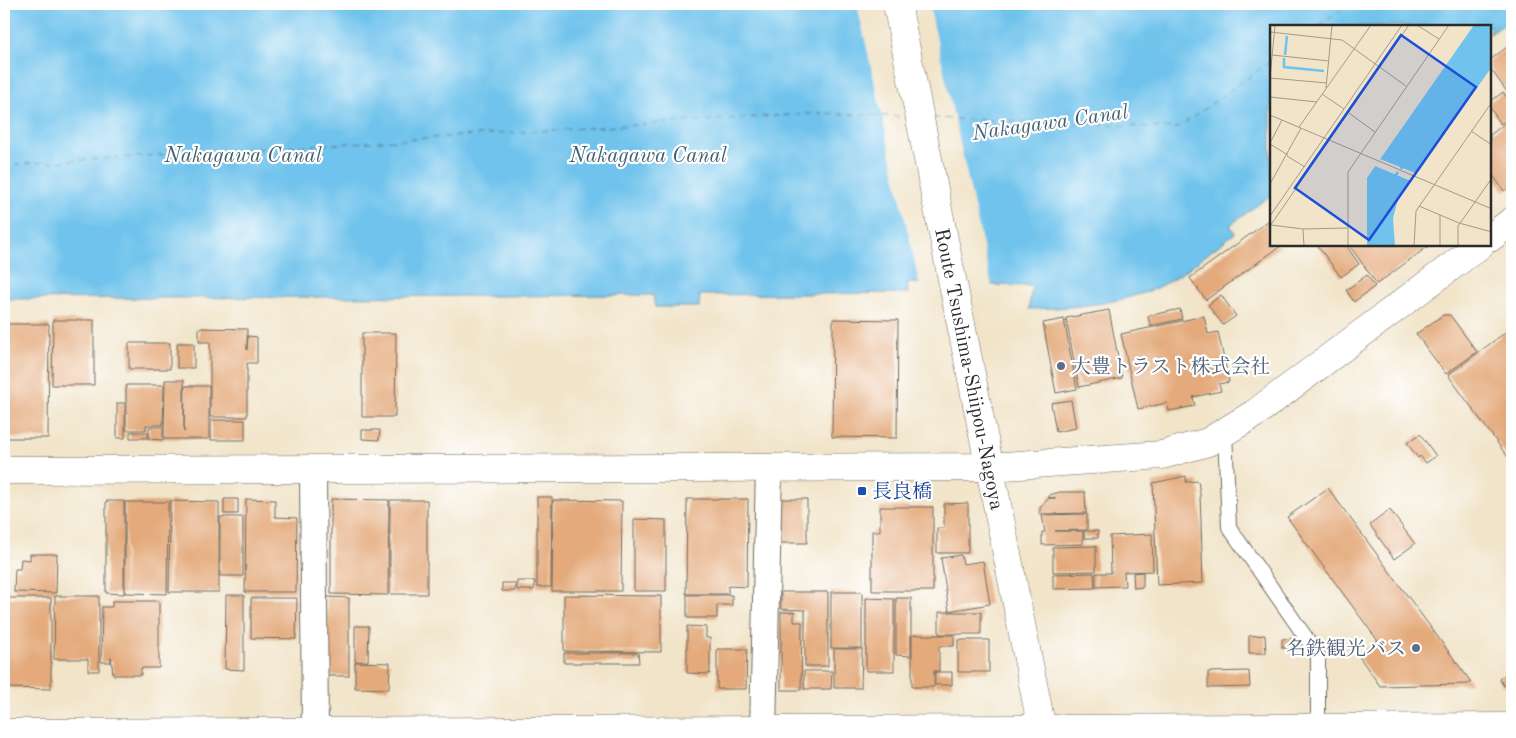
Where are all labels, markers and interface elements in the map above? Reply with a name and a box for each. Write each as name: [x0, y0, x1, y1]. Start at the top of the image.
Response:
inset map: [1270, 25, 1491, 246]
water label: Nakagawa Canal: [970, 102, 1130, 145]
water label: Nakagawa Canal: [163, 146, 322, 167]
water label: Nakagawa Canal: [568, 146, 727, 167]
street label: Route Tsushima-Shiipou-Nagoya: [930, 227, 1006, 512]
place label: 大豊トラスト株式会社: [1071, 356, 1270, 378]
marker: 大豊トラスト株式会社: [1055, 360, 1067, 372]
place label: 長良橋: [872, 481, 932, 503]
marker: 長良橋: [856, 485, 868, 497]
place label: 名鉄観光バス: [1286, 638, 1406, 660]
marker: 名鉄観光バス: [1410, 642, 1422, 654]

